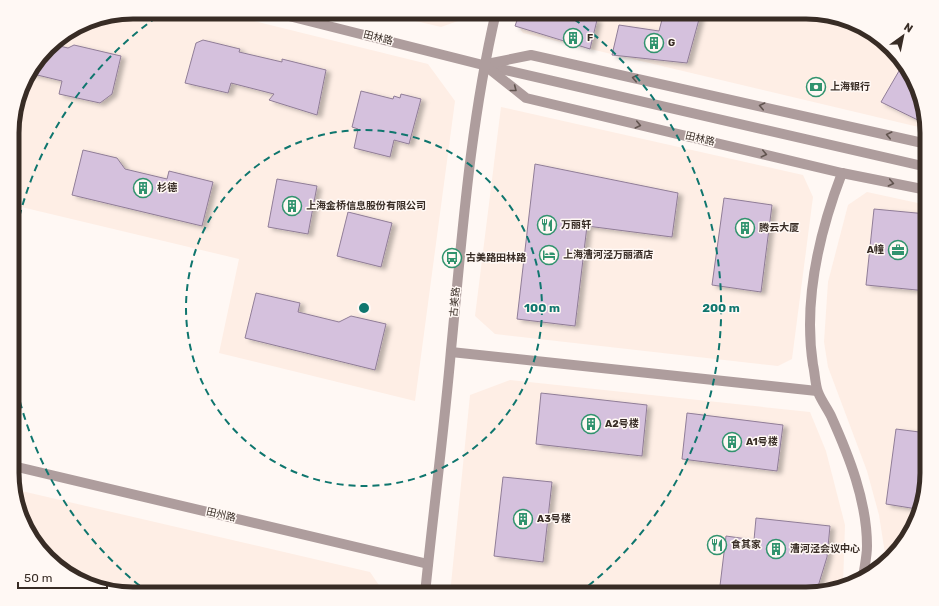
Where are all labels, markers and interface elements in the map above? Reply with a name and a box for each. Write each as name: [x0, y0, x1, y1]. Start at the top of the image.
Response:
north arrow: [883, 16, 923, 56]
text: N: [901, 20, 915, 36]
building icon: F: [562, 27, 584, 49]
street label: 田林路: [362, 29, 394, 47]
place label: F: [587, 32, 593, 44]
building icon: G: [643, 32, 665, 54]
place label: G: [668, 37, 675, 49]
one-way arrow: [632, 75, 638, 83]
bank icon: 上海银行: [805, 76, 827, 98]
place label: 上海银行: [830, 81, 870, 93]
one-way arrow: [510, 84, 517, 91]
one-way arrow: [759, 103, 765, 111]
one-way arrow: [635, 120, 641, 128]
street label: 田林路: [684, 130, 716, 148]
one-way arrow: [886, 131, 893, 140]
one-way arrow: [761, 150, 768, 158]
building icon: 杉德: [132, 177, 154, 199]
one-way arrow: [888, 178, 894, 186]
place label: 杉德: [157, 181, 178, 194]
building icon: 上海金桥信息股份有限公司: [281, 195, 303, 217]
place label: 上海金桥信息股份有限公司: [306, 200, 426, 212]
restaurant icon: 万丽轩: [536, 214, 558, 236]
building icon: 腾云大厦: [734, 217, 756, 239]
place label: 万丽轩: [561, 219, 591, 231]
place label: 腾云大厦: [759, 222, 799, 234]
office icon: A幢: [887, 239, 909, 261]
place label: A幢: [867, 243, 884, 256]
hotel icon: 上海漕河泾万丽酒店: [538, 244, 560, 266]
bus stop icon: 古美路田林路: [441, 247, 463, 269]
place label: 上海漕河泾万丽酒店: [563, 249, 653, 261]
place label: 古美路田林路: [466, 252, 527, 264]
street label: 古美路: [448, 287, 462, 317]
centre of rings: [357, 301, 371, 315]
text: 100 m: [524, 301, 560, 315]
text: 200 m: [702, 301, 740, 315]
building icon: A2号楼: [580, 413, 602, 435]
place label: A2号楼: [605, 418, 639, 430]
building icon: A1号楼: [721, 431, 743, 453]
place label: A1号楼: [746, 436, 778, 448]
street label: 田州路: [205, 506, 237, 524]
building icon: A3号楼: [512, 508, 534, 530]
place label: A3号楼: [537, 513, 571, 525]
restaurant icon: 食其家: [706, 534, 728, 556]
building icon: 漕河泾会议中心: [765, 538, 787, 560]
place label: 食其家: [731, 539, 761, 551]
place label: 漕河泾会议中心: [790, 543, 860, 555]
scale bar: [18, 564, 107, 590]
text: 50 m: [24, 571, 52, 585]

